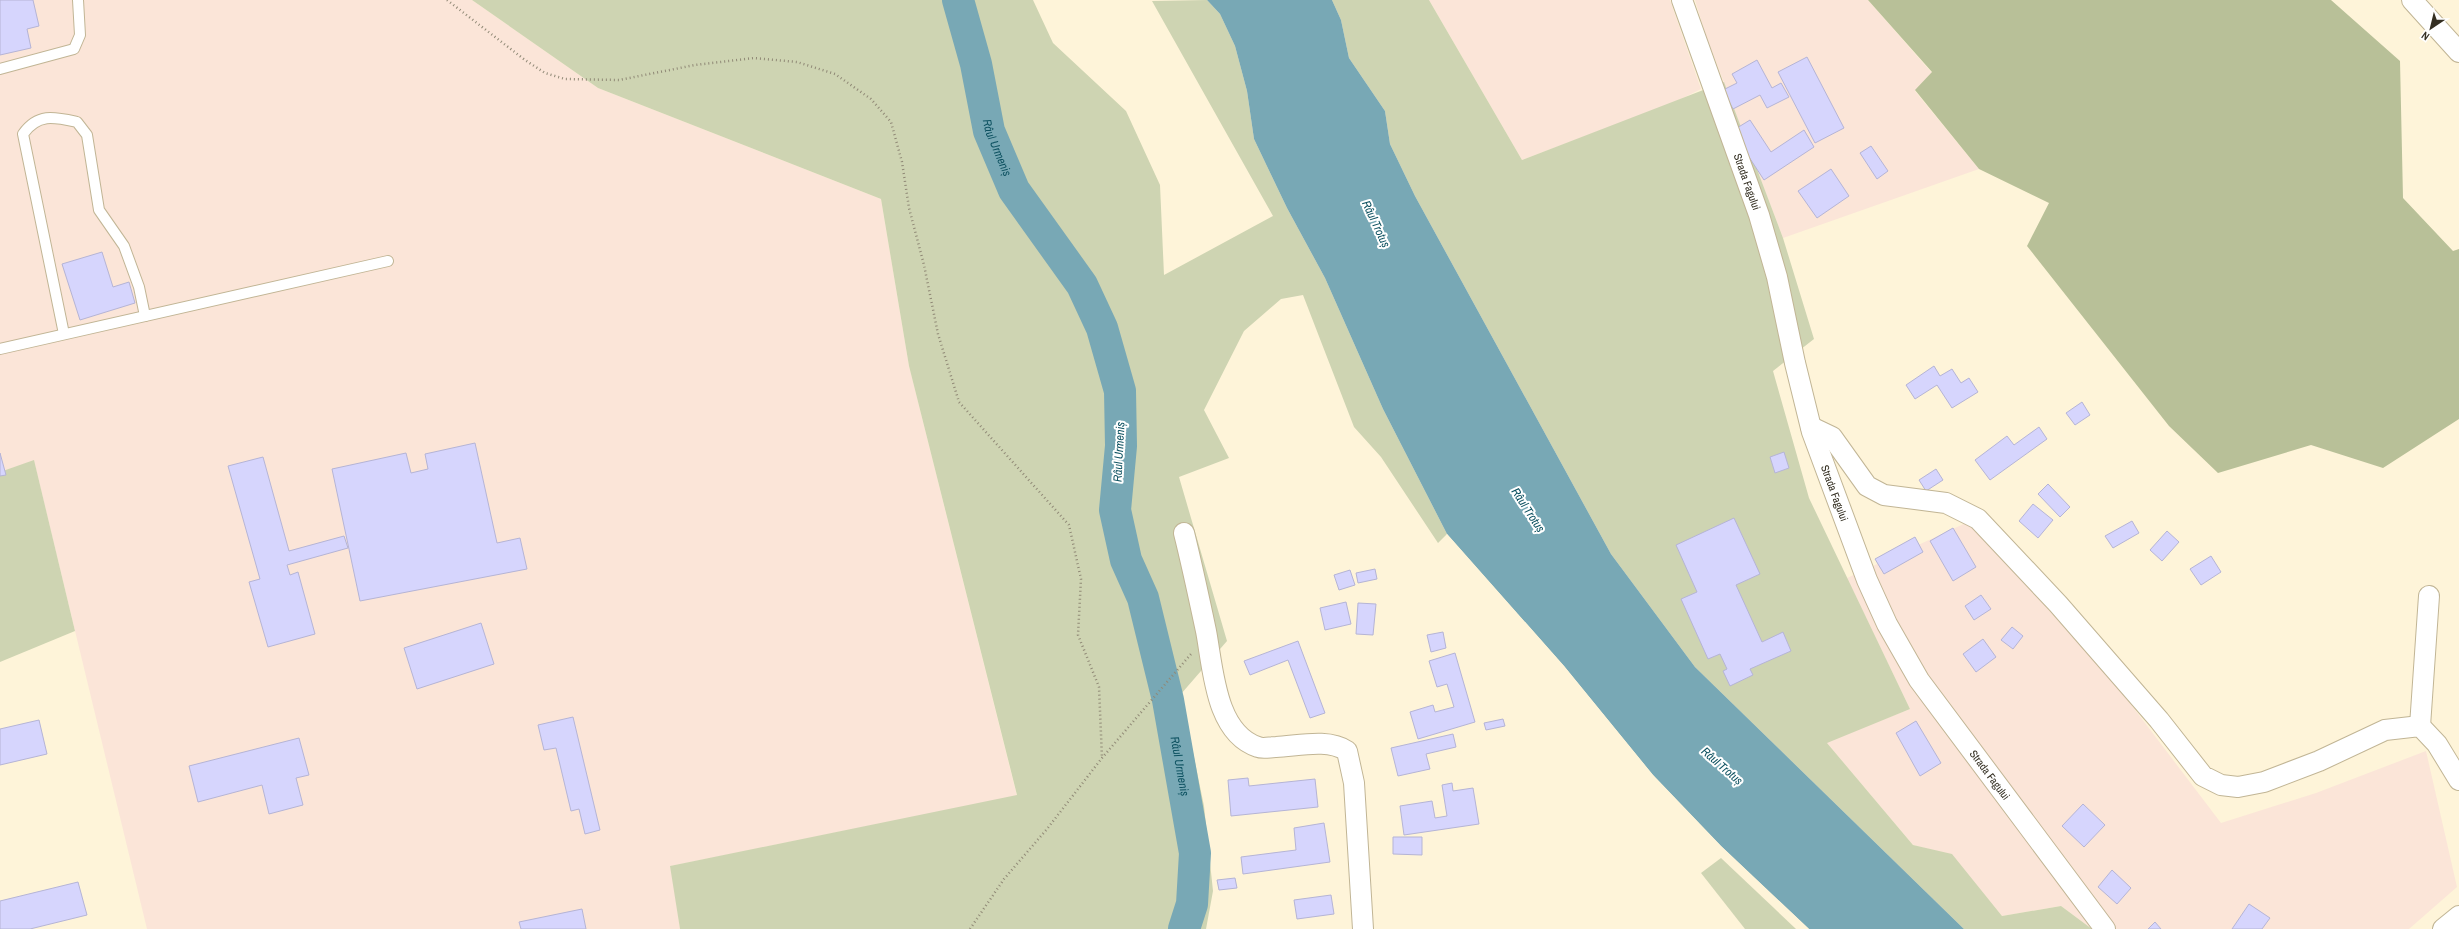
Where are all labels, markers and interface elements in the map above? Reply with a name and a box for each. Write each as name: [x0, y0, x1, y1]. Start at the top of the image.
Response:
north arrow: [2411, 8, 2451, 48]
text: N: [2419, 29, 2432, 44]
water label: Râul Urmeniș: [979, 118, 1015, 179]
street label: Strada Fagului: [1731, 152, 1764, 212]
water label: Râul Trotuș: [1358, 198, 1394, 250]
water label: Râul Urmeniș: [1109, 421, 1129, 482]
street label: Strada Fagului: [1818, 463, 1852, 523]
water label: Râul Trotuș: [1508, 485, 1548, 535]
water label: Râul Urmeniș: [1167, 735, 1193, 797]
water label: Râul Trotuș: [1698, 743, 1746, 789]
street label: Strada Fagului: [1967, 747, 2013, 803]

